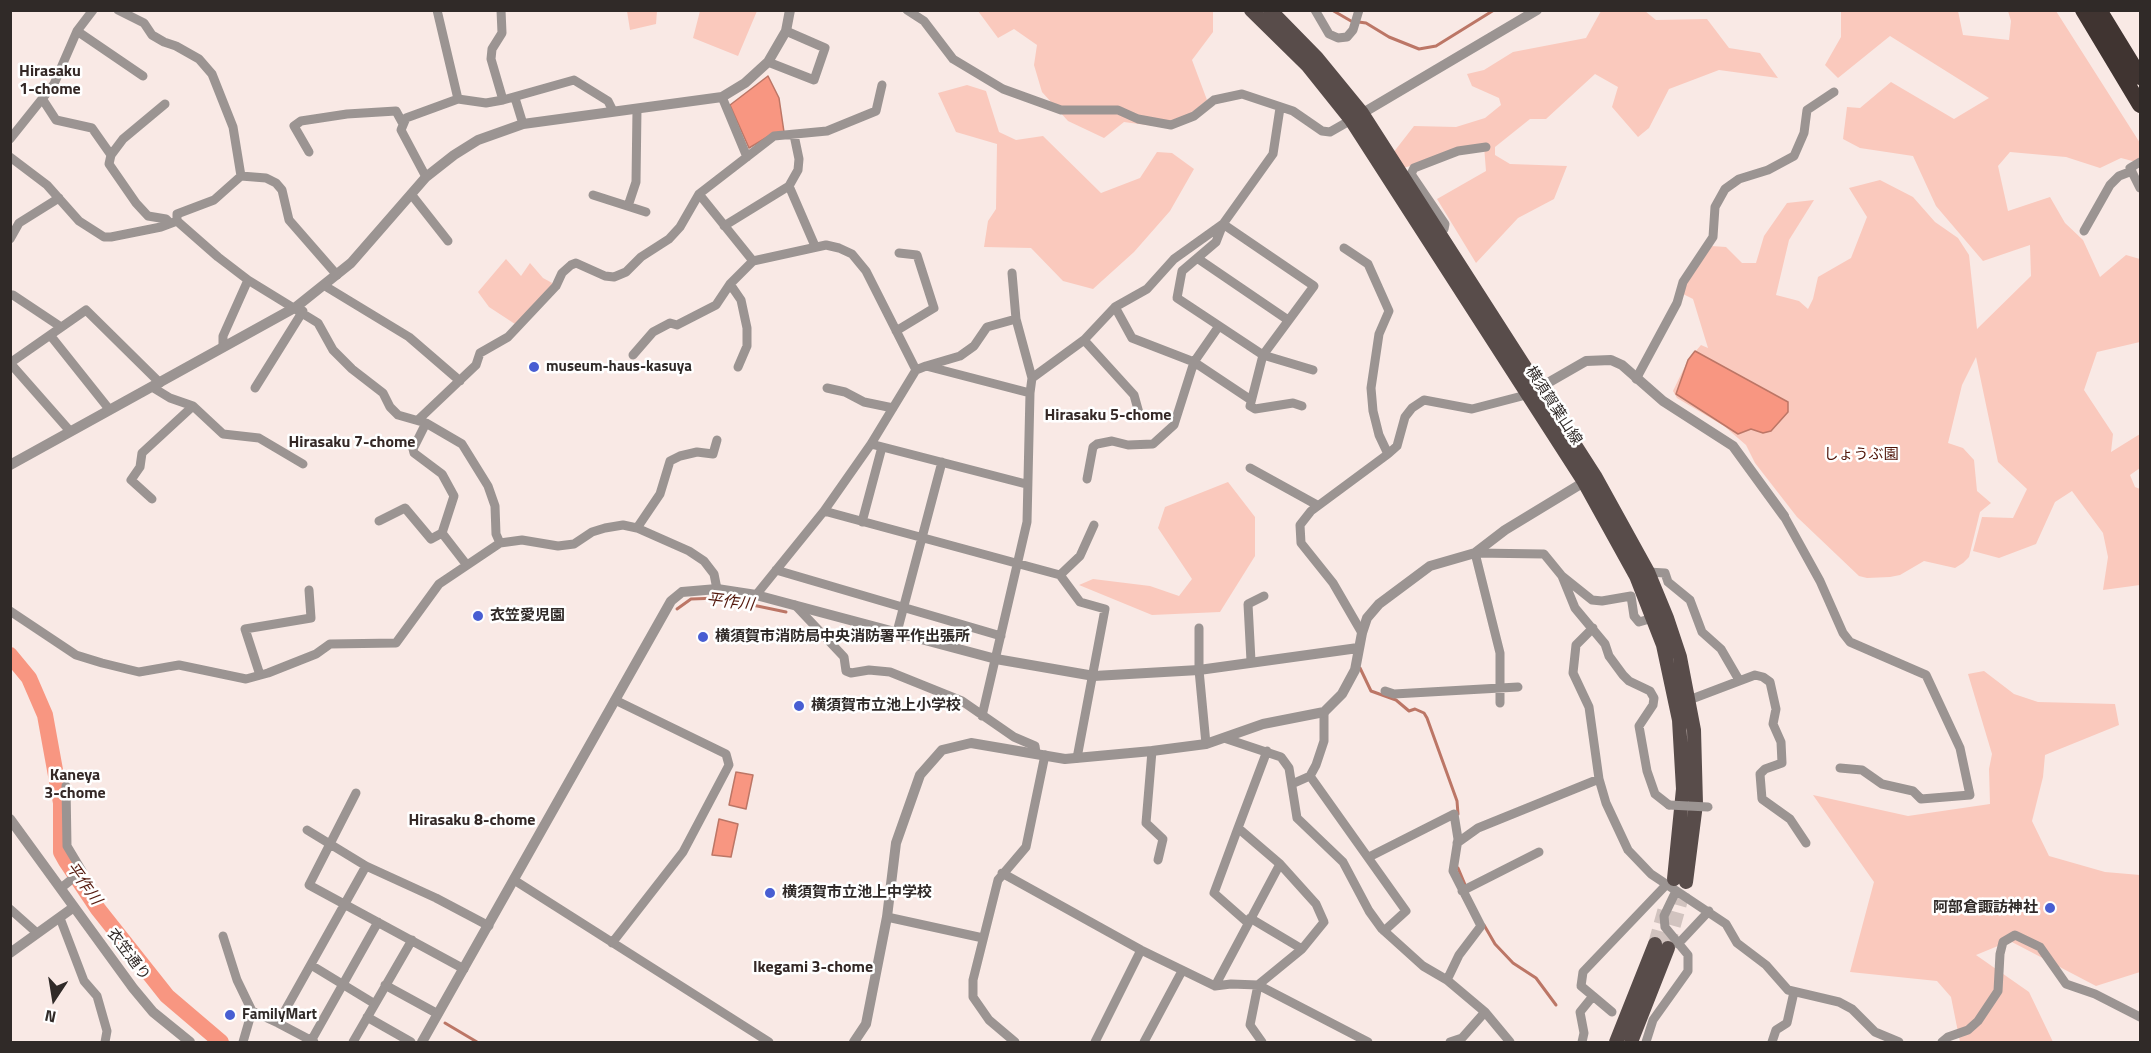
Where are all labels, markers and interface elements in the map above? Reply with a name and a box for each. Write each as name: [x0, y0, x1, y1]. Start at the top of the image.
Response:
district label: Hirasaku 1-chome: [19, 62, 81, 100]
place label: museum-haus-kasuya: [546, 358, 692, 376]
marker: museum-haus-kasuya: [527, 360, 541, 374]
street label: 横須賀葉山線: [1521, 363, 1585, 449]
district label: Hirasaku 5-chome: [1045, 406, 1171, 426]
district label: Hirasaku 7-chome: [289, 433, 415, 453]
park label: しょうぶ園: [1824, 446, 1898, 464]
water label: 平作川: [705, 591, 755, 615]
place label: 衣笠愛児園: [490, 607, 565, 625]
marker: 衣笠愛児園: [471, 609, 485, 623]
place label: 横須賀市消防局中央消防署平作出張所: [715, 628, 970, 646]
marker: 横須賀市消防局中央消防署平作出張所: [696, 630, 710, 644]
place label: 横須賀市立池上小学校: [811, 697, 961, 715]
marker: 横須賀市立池上小学校: [792, 699, 806, 713]
district label: Kaneya 3-chome: [44, 766, 106, 804]
district label: Hirasaku 8-chome: [409, 811, 535, 831]
water label: 平作川: [61, 859, 105, 909]
place label: 横須賀市立池上中学校: [782, 884, 932, 902]
marker: 横須賀市立池上中学校: [763, 886, 777, 900]
place label: 阿部倉諏訪神社: [1933, 899, 2038, 917]
marker: 阿部倉諏訪神社: [2043, 901, 2057, 915]
street label: 衣笠通り: [103, 926, 153, 984]
district label: Ikegami 3-chome: [753, 958, 873, 978]
north arrow: [24, 969, 84, 1029]
text: N: [42, 1004, 58, 1029]
place label: FamilyMart: [242, 1006, 317, 1024]
marker: FamilyMart: [223, 1008, 237, 1022]

